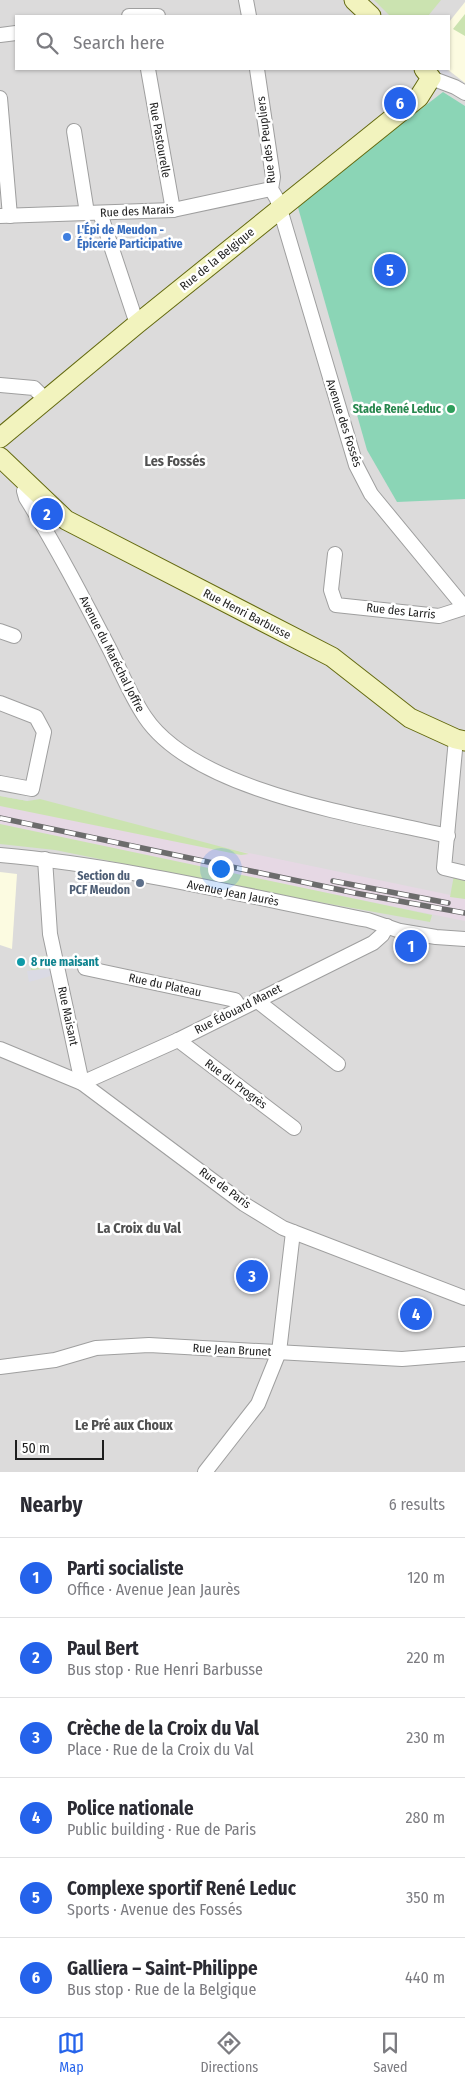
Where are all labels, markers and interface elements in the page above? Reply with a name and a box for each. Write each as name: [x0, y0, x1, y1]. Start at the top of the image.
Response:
search box: [15, 15, 450, 70]
icon: search: [33, 29, 61, 57]
text: Search here: [73, 31, 165, 54]
pin: 6: [384, 84, 416, 122]
street label: Rue des Peupliers: [254, 96, 278, 184]
street label: Rue Pastourelle: [146, 101, 174, 179]
street label: Rue des Marais: [100, 202, 174, 220]
place label: L'Épi de Meudon - Épicerie Participative: [77, 221, 183, 251]
street label: Rue de la Belgique: [177, 225, 257, 293]
marker: L'Épi de Meudon - Épicerie Participative: [61, 231, 73, 243]
pin: 5: [374, 251, 406, 289]
street label: Avenue des Fossés: [323, 377, 365, 469]
place label: Stade René Leduc: [353, 402, 442, 416]
marker: Stade René Leduc: [445, 403, 457, 415]
district label: Les Fossés: [145, 453, 205, 470]
pin: 2: [31, 495, 63, 533]
street label: Rue Henri Barbusse: [201, 586, 293, 642]
street label: Avenue du Maréchal Joffre: [77, 594, 147, 714]
street label: Rue des Larris: [366, 600, 436, 622]
your location: [208, 856, 234, 882]
place label: Section du PCF Meudon: [69, 869, 130, 897]
marker: Section du PCF Meudon: [134, 877, 146, 889]
street label: Avenue Jean Jaurès: [186, 877, 280, 909]
pin: 1: [395, 927, 427, 965]
place label: 8 rue maisant: [31, 955, 100, 969]
marker: 8 rue maisant: [15, 956, 27, 968]
street label: Rue du Plateau: [127, 970, 203, 1000]
street label: Rue Édouard Manet: [192, 980, 284, 1037]
street label: Rue Maisant: [55, 985, 81, 1047]
street label: Rue du Progrès: [202, 1056, 270, 1112]
street label: Rue de Paris: [196, 1165, 254, 1211]
district label: La Croix du Val: [97, 1220, 181, 1237]
pin: 3: [236, 1257, 268, 1295]
pin: 4: [400, 1295, 432, 1333]
street label: Rue Jean Brunet: [192, 1341, 272, 1359]
district label: Le Pré aux Choux: [75, 1417, 173, 1434]
scale bar: [15, 1437, 104, 1460]
text: 50 m: [22, 1440, 50, 1457]
text: Nearby: [20, 1492, 82, 1518]
text: 6 results: [389, 1495, 445, 1514]
text: Parti socialiste: [67, 1557, 184, 1580]
text: 1: [33, 1568, 39, 1587]
text: 120 m: [407, 1568, 445, 1587]
text: Office · Avenue Jean Jaurès: [67, 1580, 240, 1599]
text: Paul Bert: [67, 1637, 139, 1660]
text: 2: [32, 1648, 40, 1667]
text: 220 m: [406, 1648, 445, 1667]
text: Bus stop · Rue Henri Barbusse: [67, 1660, 263, 1679]
text: Crèche de la Croix du Val: [67, 1717, 259, 1740]
text: 3: [32, 1728, 40, 1747]
text: 230 m: [406, 1728, 445, 1747]
text: Place · Rue de la Croix du Val: [67, 1740, 254, 1759]
text: Police nationale: [67, 1797, 194, 1820]
text: 4: [32, 1808, 40, 1827]
text: 280 m: [406, 1808, 445, 1827]
text: Public building · Rue de Paris: [67, 1820, 256, 1839]
text: Complexe sportif René Leduc: [67, 1877, 296, 1900]
text: 5: [32, 1888, 40, 1907]
text: 350 m: [406, 1888, 445, 1907]
text: Sports · Avenue des Fossés: [67, 1900, 242, 1919]
text: Galliera – Saint-Philippe: [67, 1957, 258, 1980]
text: 6: [32, 1968, 40, 1987]
text: 440 m: [405, 1968, 445, 1987]
text: Bus stop · Rue de la Belgique: [67, 1980, 256, 1999]
tab: Map: [57, 2029, 85, 2076]
tab: Directions: [200, 2029, 258, 2076]
tab: Saved: [373, 2029, 408, 2076]

